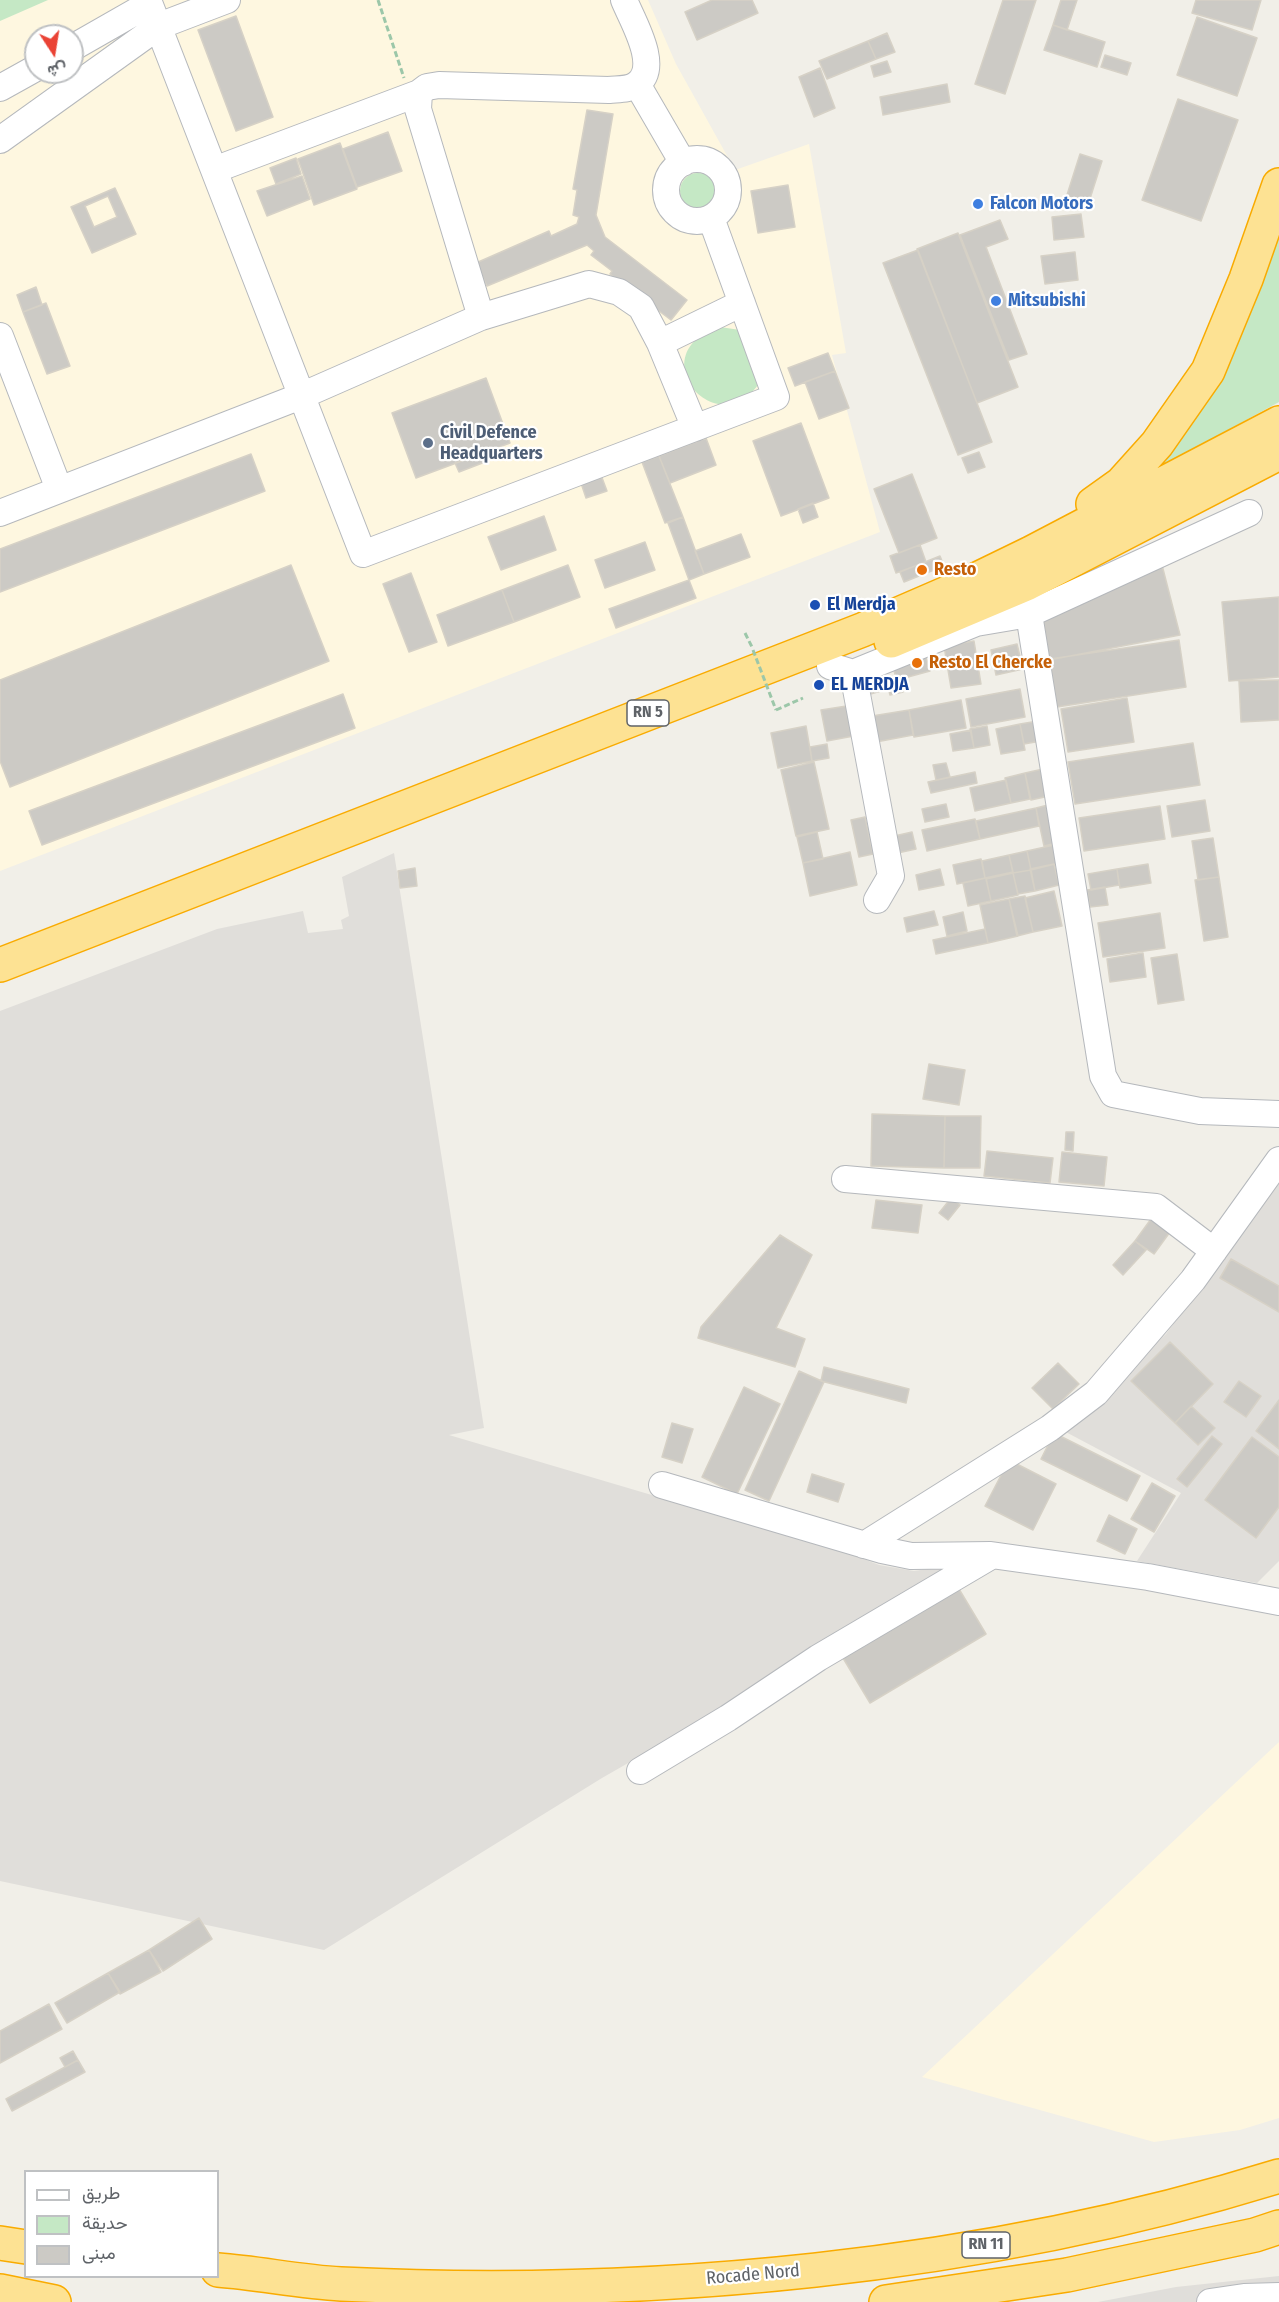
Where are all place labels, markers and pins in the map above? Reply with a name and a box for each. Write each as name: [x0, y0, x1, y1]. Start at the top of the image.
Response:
place label: Falcon Motors: [990, 193, 1093, 215]
marker: Falcon Motors: [971, 197, 985, 211]
place label: Mitsubishi: [1008, 290, 1086, 312]
marker: Mitsubishi: [989, 294, 1003, 308]
place label: Civil Defence Headquarters: [440, 422, 543, 464]
marker: Civil Defence Headquarters: [421, 436, 435, 450]
place label: Resto: [934, 559, 976, 581]
marker: Resto: [915, 563, 929, 577]
place label: El Merdja: [827, 594, 896, 616]
marker: El Merdja: [808, 598, 822, 612]
place label: Resto El Chercke: [929, 652, 1052, 674]
marker: Resto El Chercke: [910, 656, 924, 670]
place label: EL MERDJA: [831, 674, 909, 696]
marker: EL MERDJA: [812, 678, 826, 692]

